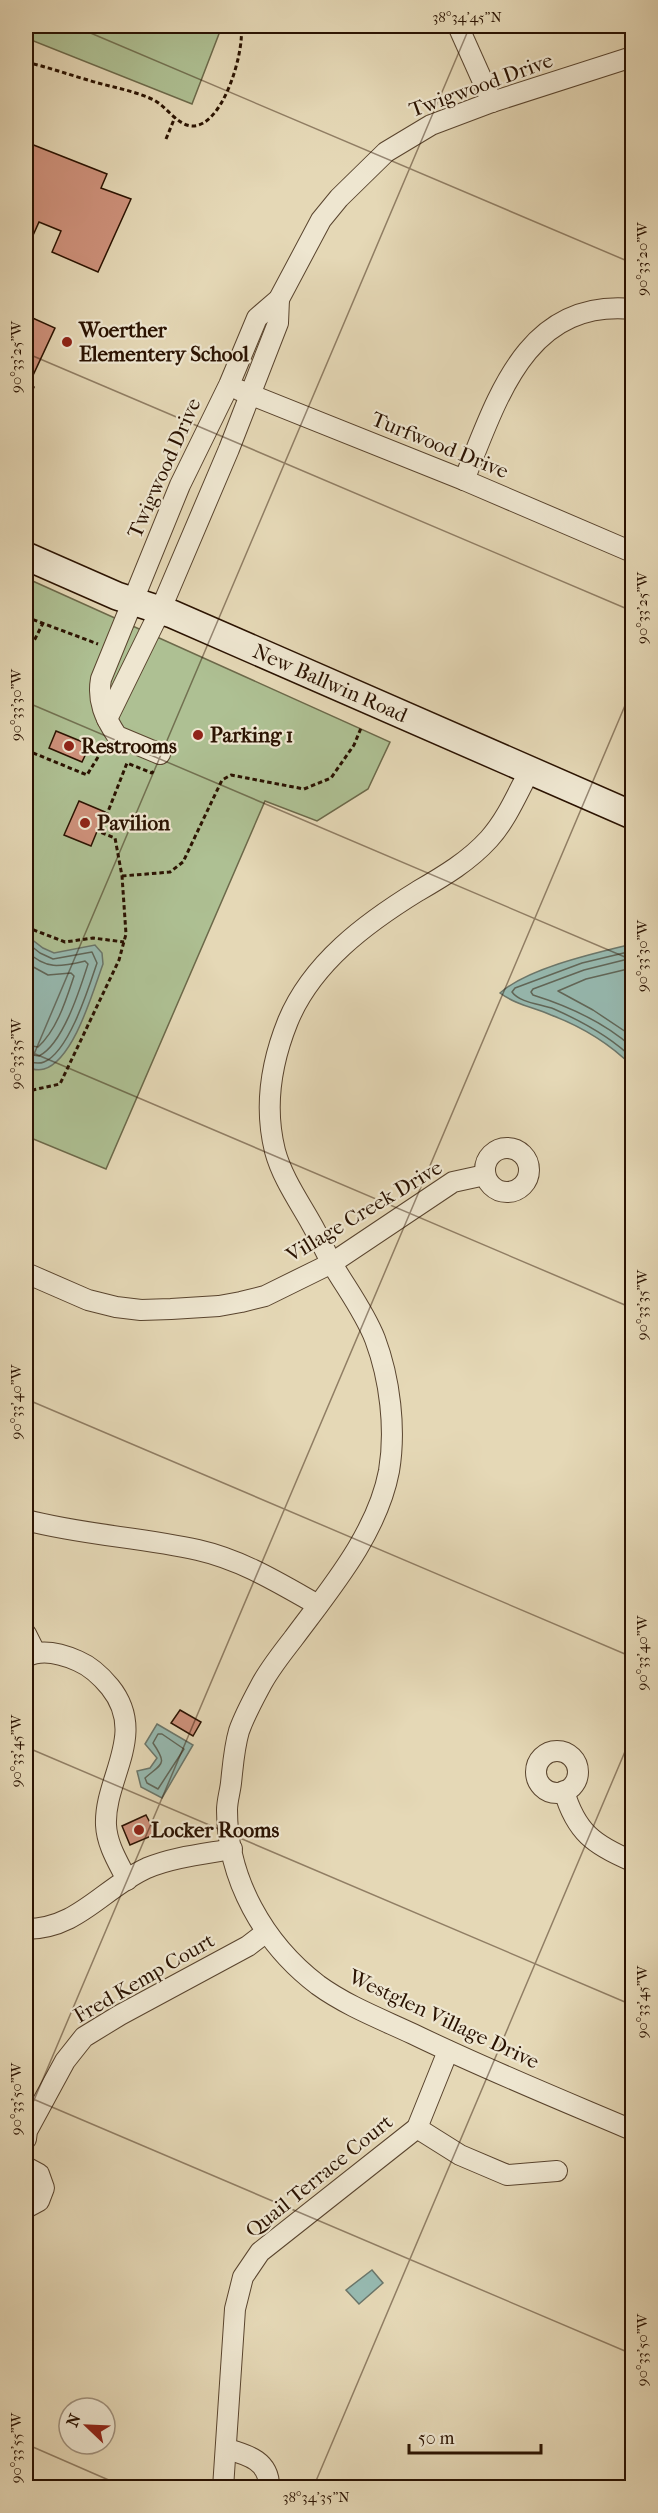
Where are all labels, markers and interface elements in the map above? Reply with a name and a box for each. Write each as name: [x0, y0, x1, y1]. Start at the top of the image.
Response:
text: 38°34'45"N: [432, 8, 502, 26]
street label: Twigwood Drive: [406, 48, 556, 122]
text: 90°33'20"W: [633, 221, 651, 296]
place label: Woerther Elementery School: [78, 318, 249, 366]
text: 90°33'25"W: [7, 320, 25, 393]
marker: Woerther Elementery School: [60, 335, 74, 349]
street label: Twigwood Drive: [122, 394, 206, 542]
street label: Turfwood Drive: [368, 407, 512, 483]
text: 90°33'25"W: [633, 571, 651, 644]
street label: New Ballwin Road: [249, 639, 412, 728]
text: 90°33'30"W: [7, 668, 25, 741]
place label: Parking 1: [210, 723, 293, 747]
marker: Parking 1: [191, 728, 205, 742]
place label: Restrooms: [81, 734, 177, 758]
marker: Restrooms: [62, 739, 76, 753]
place label: Pavilion: [97, 811, 171, 835]
marker: Pavilion: [78, 816, 92, 830]
text: 90°33'30"W: [633, 919, 651, 992]
text: 90°33'35"W: [7, 1018, 25, 1089]
street label: Village Creek Drive: [281, 1155, 446, 1268]
text: 90°33'35"W: [633, 1269, 651, 1340]
text: 90°33'40"W: [7, 1363, 25, 1439]
text: 90°33'40"W: [633, 1614, 651, 1690]
text: 90°33'45"W: [7, 1713, 25, 1787]
place label: Locker Rooms: [151, 1818, 280, 1842]
marker: Locker Rooms: [132, 1823, 146, 1837]
street label: Fred Kemp Court: [70, 1928, 219, 2028]
street label: Westglen Village Drive: [344, 1964, 543, 2074]
text: 90°33'45"W: [633, 1964, 651, 2038]
text: 90°33'50"W: [7, 2062, 25, 2135]
street label: Quail Terrace Court: [241, 2109, 398, 2243]
text: 90°33'50"W: [633, 2313, 651, 2386]
north arrow: [57, 2396, 117, 2456]
text: N: [63, 2410, 85, 2430]
text: 90°33'55"W: [7, 2411, 25, 2483]
scale bar: [409, 2417, 541, 2455]
text: 50 m: [418, 2428, 455, 2449]
text: 38°34'35"N: [282, 2488, 350, 2506]

